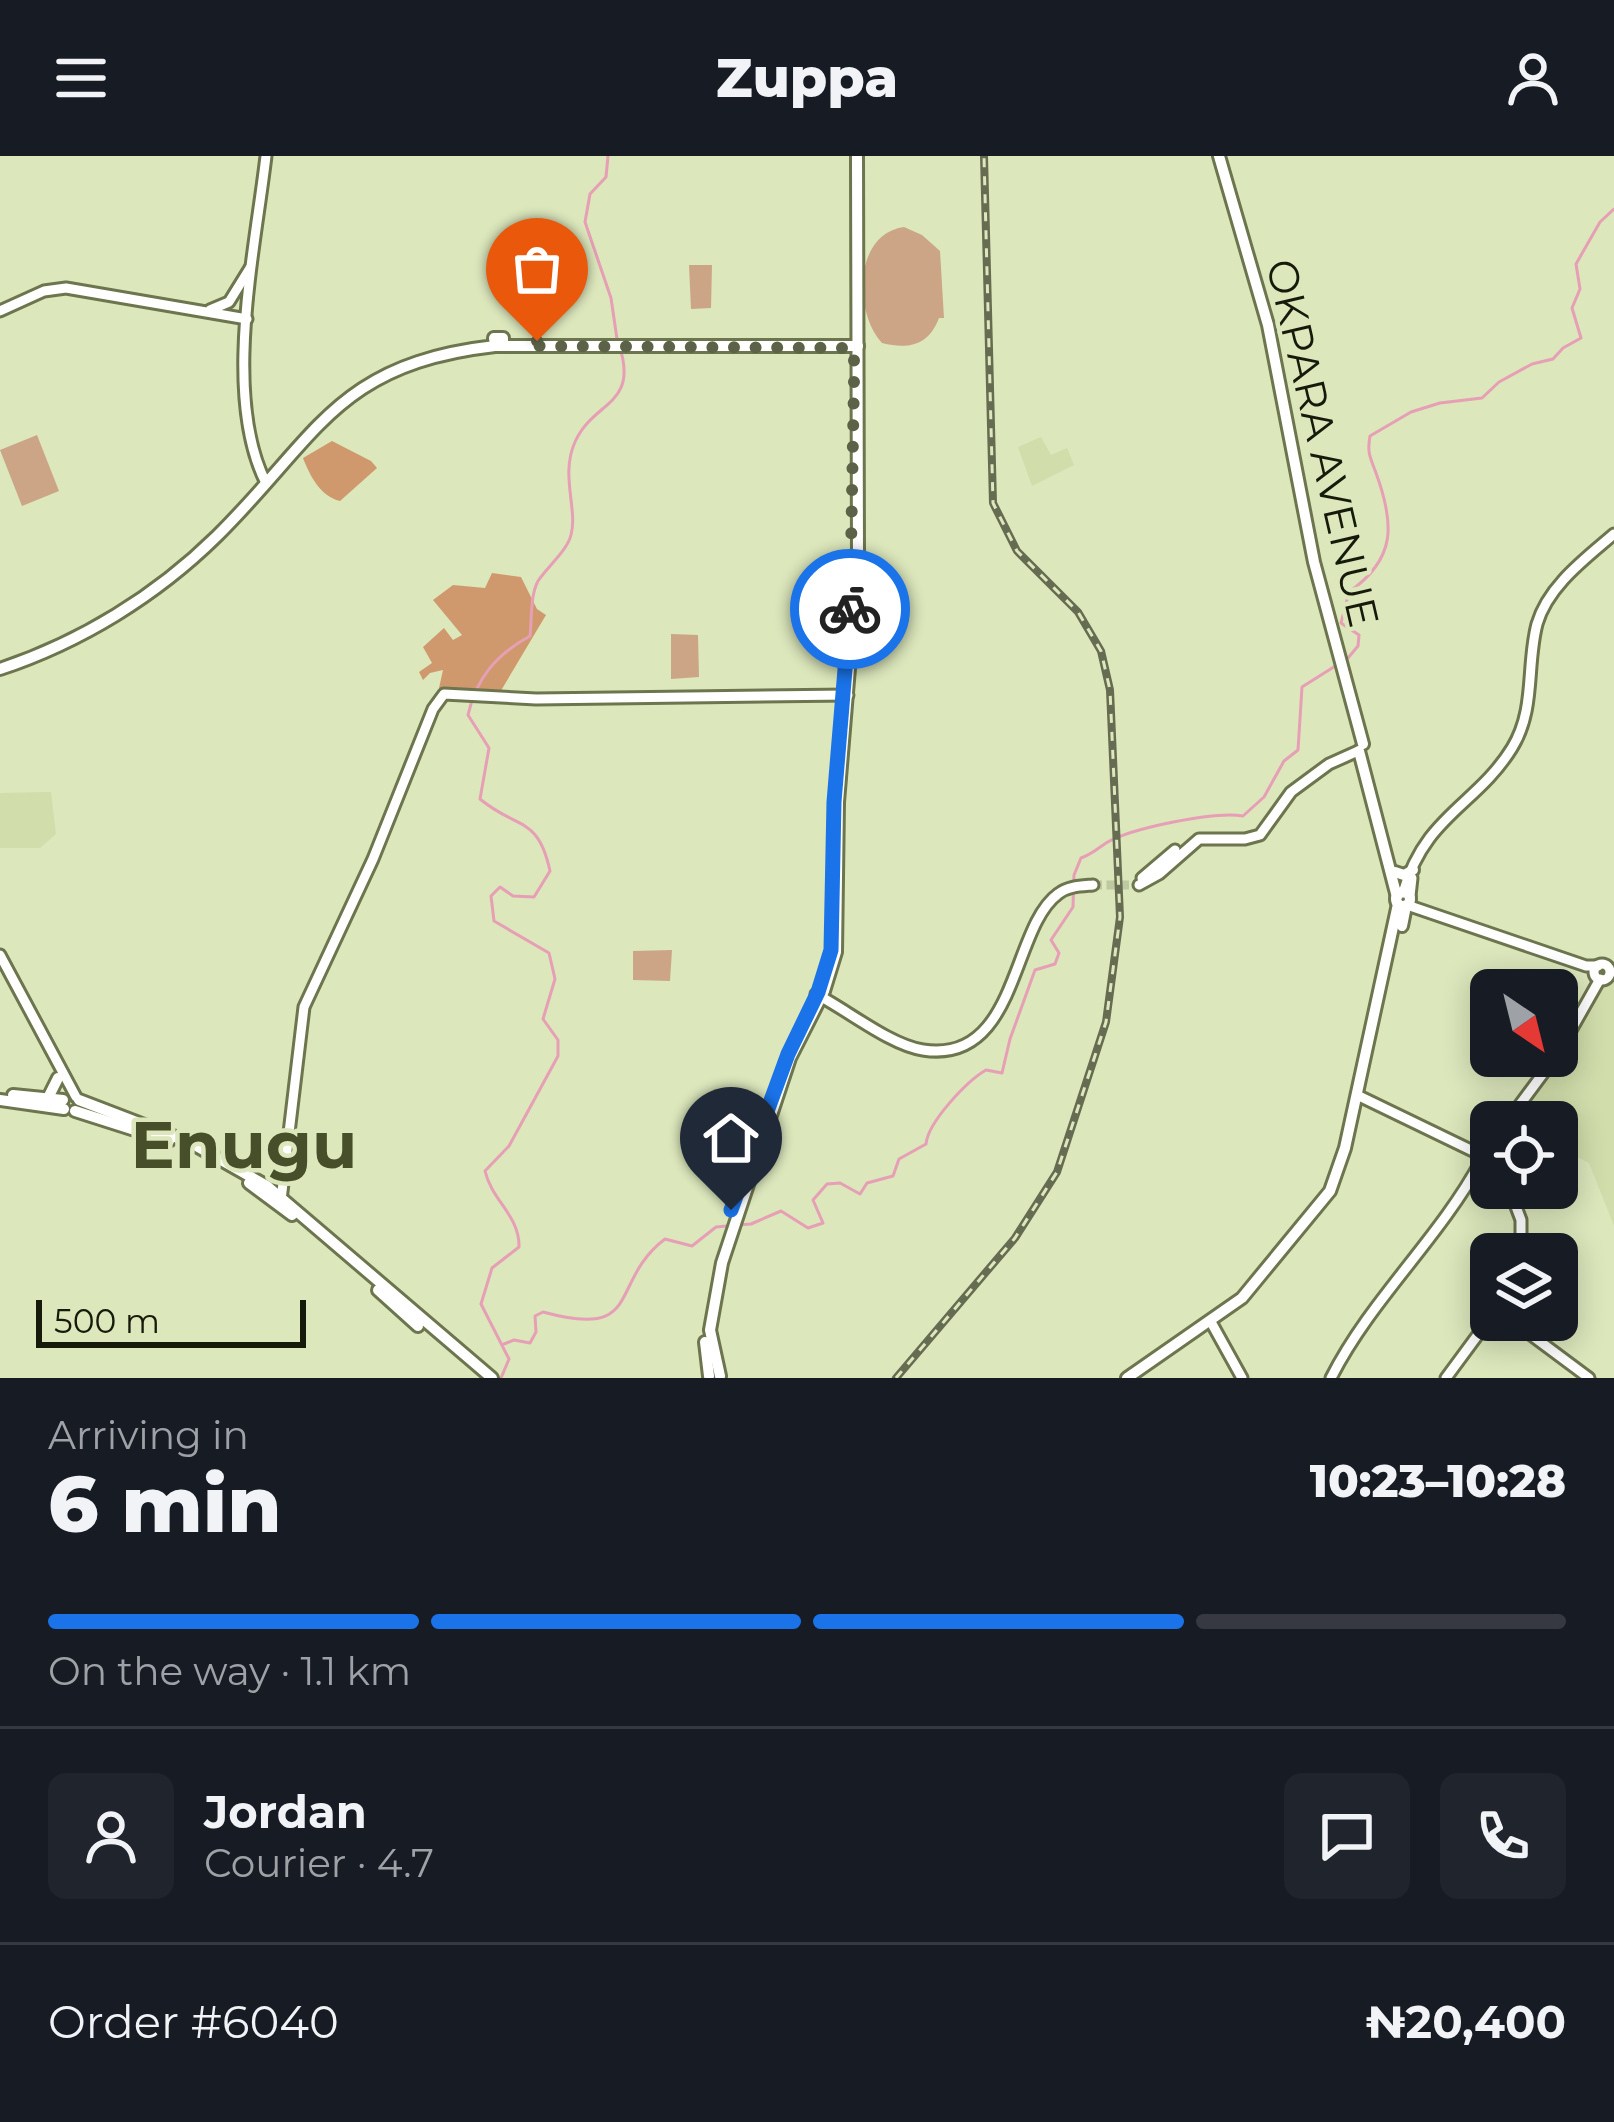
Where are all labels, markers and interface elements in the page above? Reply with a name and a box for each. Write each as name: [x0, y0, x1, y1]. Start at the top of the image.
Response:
icon: menu: [48, 45, 114, 111]
text: Zuppa: [716, 45, 898, 111]
icon: person: [1500, 45, 1566, 111]
pin: [486, 218, 588, 341]
icon: bag: [504, 236, 570, 302]
street label: OKPARA AVENUE: [1255, 254, 1391, 632]
courier: [790, 549, 910, 669]
icon: bike: [817, 576, 883, 642]
north arrow: [1470, 969, 1578, 1077]
map controls: [1470, 969, 1578, 1341]
pin: [680, 1087, 782, 1210]
button: locate: [1470, 1101, 1578, 1209]
district label: Enugu: [131, 1104, 357, 1185]
icon: home: [698, 1105, 764, 1171]
button: layers: [1470, 1233, 1578, 1341]
scale bar: [36, 1294, 306, 1347]
text: 500 m: [54, 1301, 160, 1341]
text: Arriving in: [48, 1411, 249, 1459]
text: 10:23–10:28: [1310, 1453, 1566, 1508]
text: 6 min: [48, 1456, 282, 1552]
text: On the way · 1.1 km: [48, 1647, 411, 1695]
button: person: [48, 1773, 174, 1899]
button: chat: [1284, 1773, 1410, 1899]
button: phone: [1440, 1773, 1566, 1899]
text: Jordan: [204, 1784, 367, 1839]
text: Courier · 4.7: [204, 1839, 434, 1887]
text: Order #6040: [48, 1994, 339, 2049]
text: ₦20,400: [1365, 1994, 1566, 2049]

